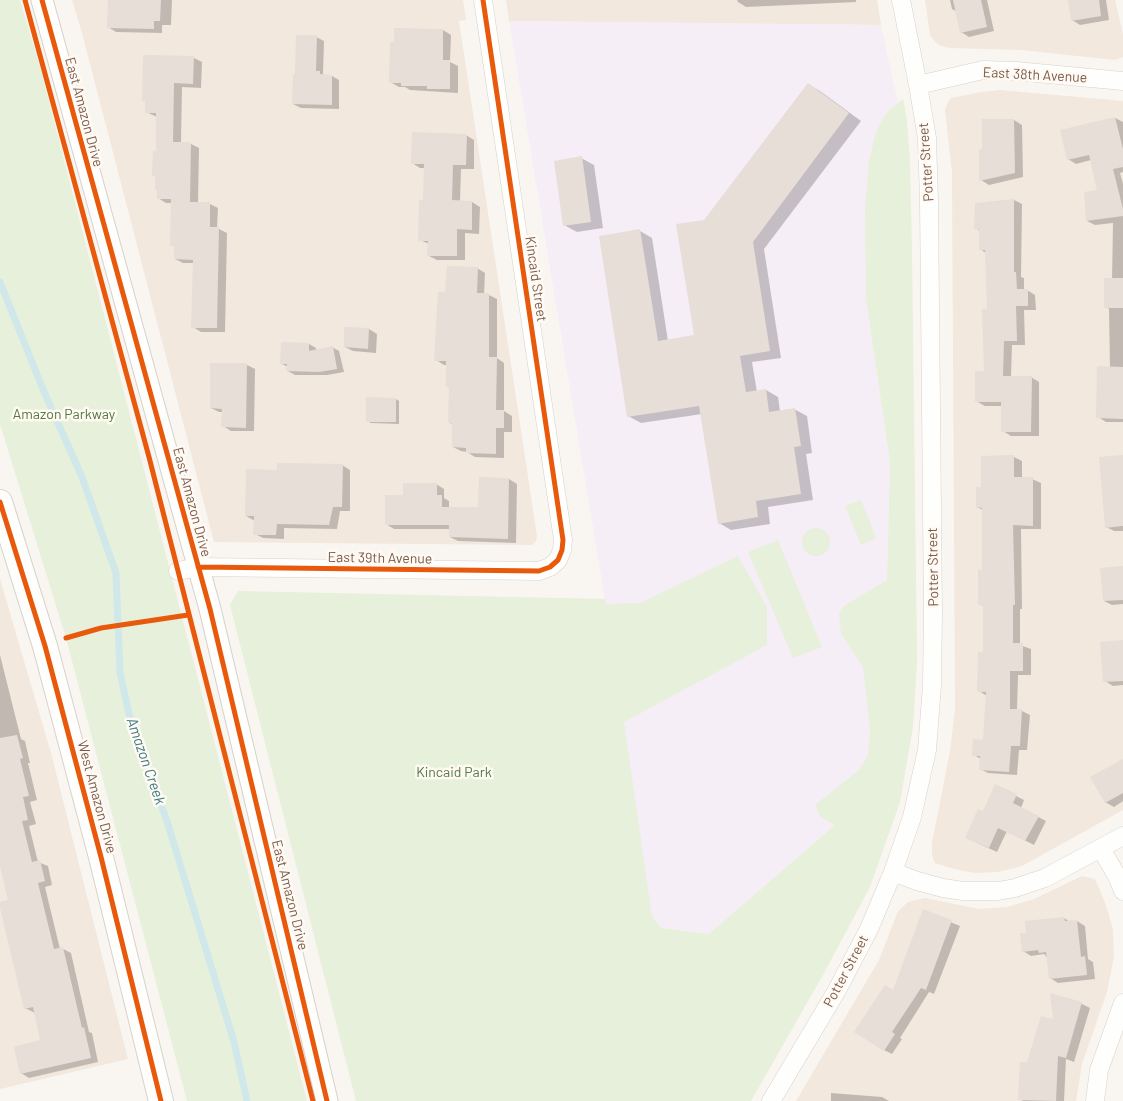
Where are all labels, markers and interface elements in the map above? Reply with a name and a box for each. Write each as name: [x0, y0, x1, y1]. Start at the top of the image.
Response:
street label: East Amazon Drive: [61, 55, 107, 169]
street label: East 38th Avenue: [982, 64, 1088, 86]
street label: Potter Street: [915, 122, 937, 202]
street label: Kincaid Street: [522, 235, 550, 323]
park label: Amazon Parkway: [13, 406, 115, 422]
street label: East Amazon Drive: [169, 445, 215, 559]
street label: Potter Street: [924, 527, 942, 607]
street label: East 39th Avenue: [328, 549, 432, 567]
water label: Amazon Creek: [123, 715, 169, 807]
street label: West Amazon Drive: [74, 739, 120, 855]
park label: Kincaid Park: [416, 764, 492, 780]
street label: East Amazon Drive: [268, 838, 312, 952]
street label: Potter Street: [820, 932, 872, 1010]

